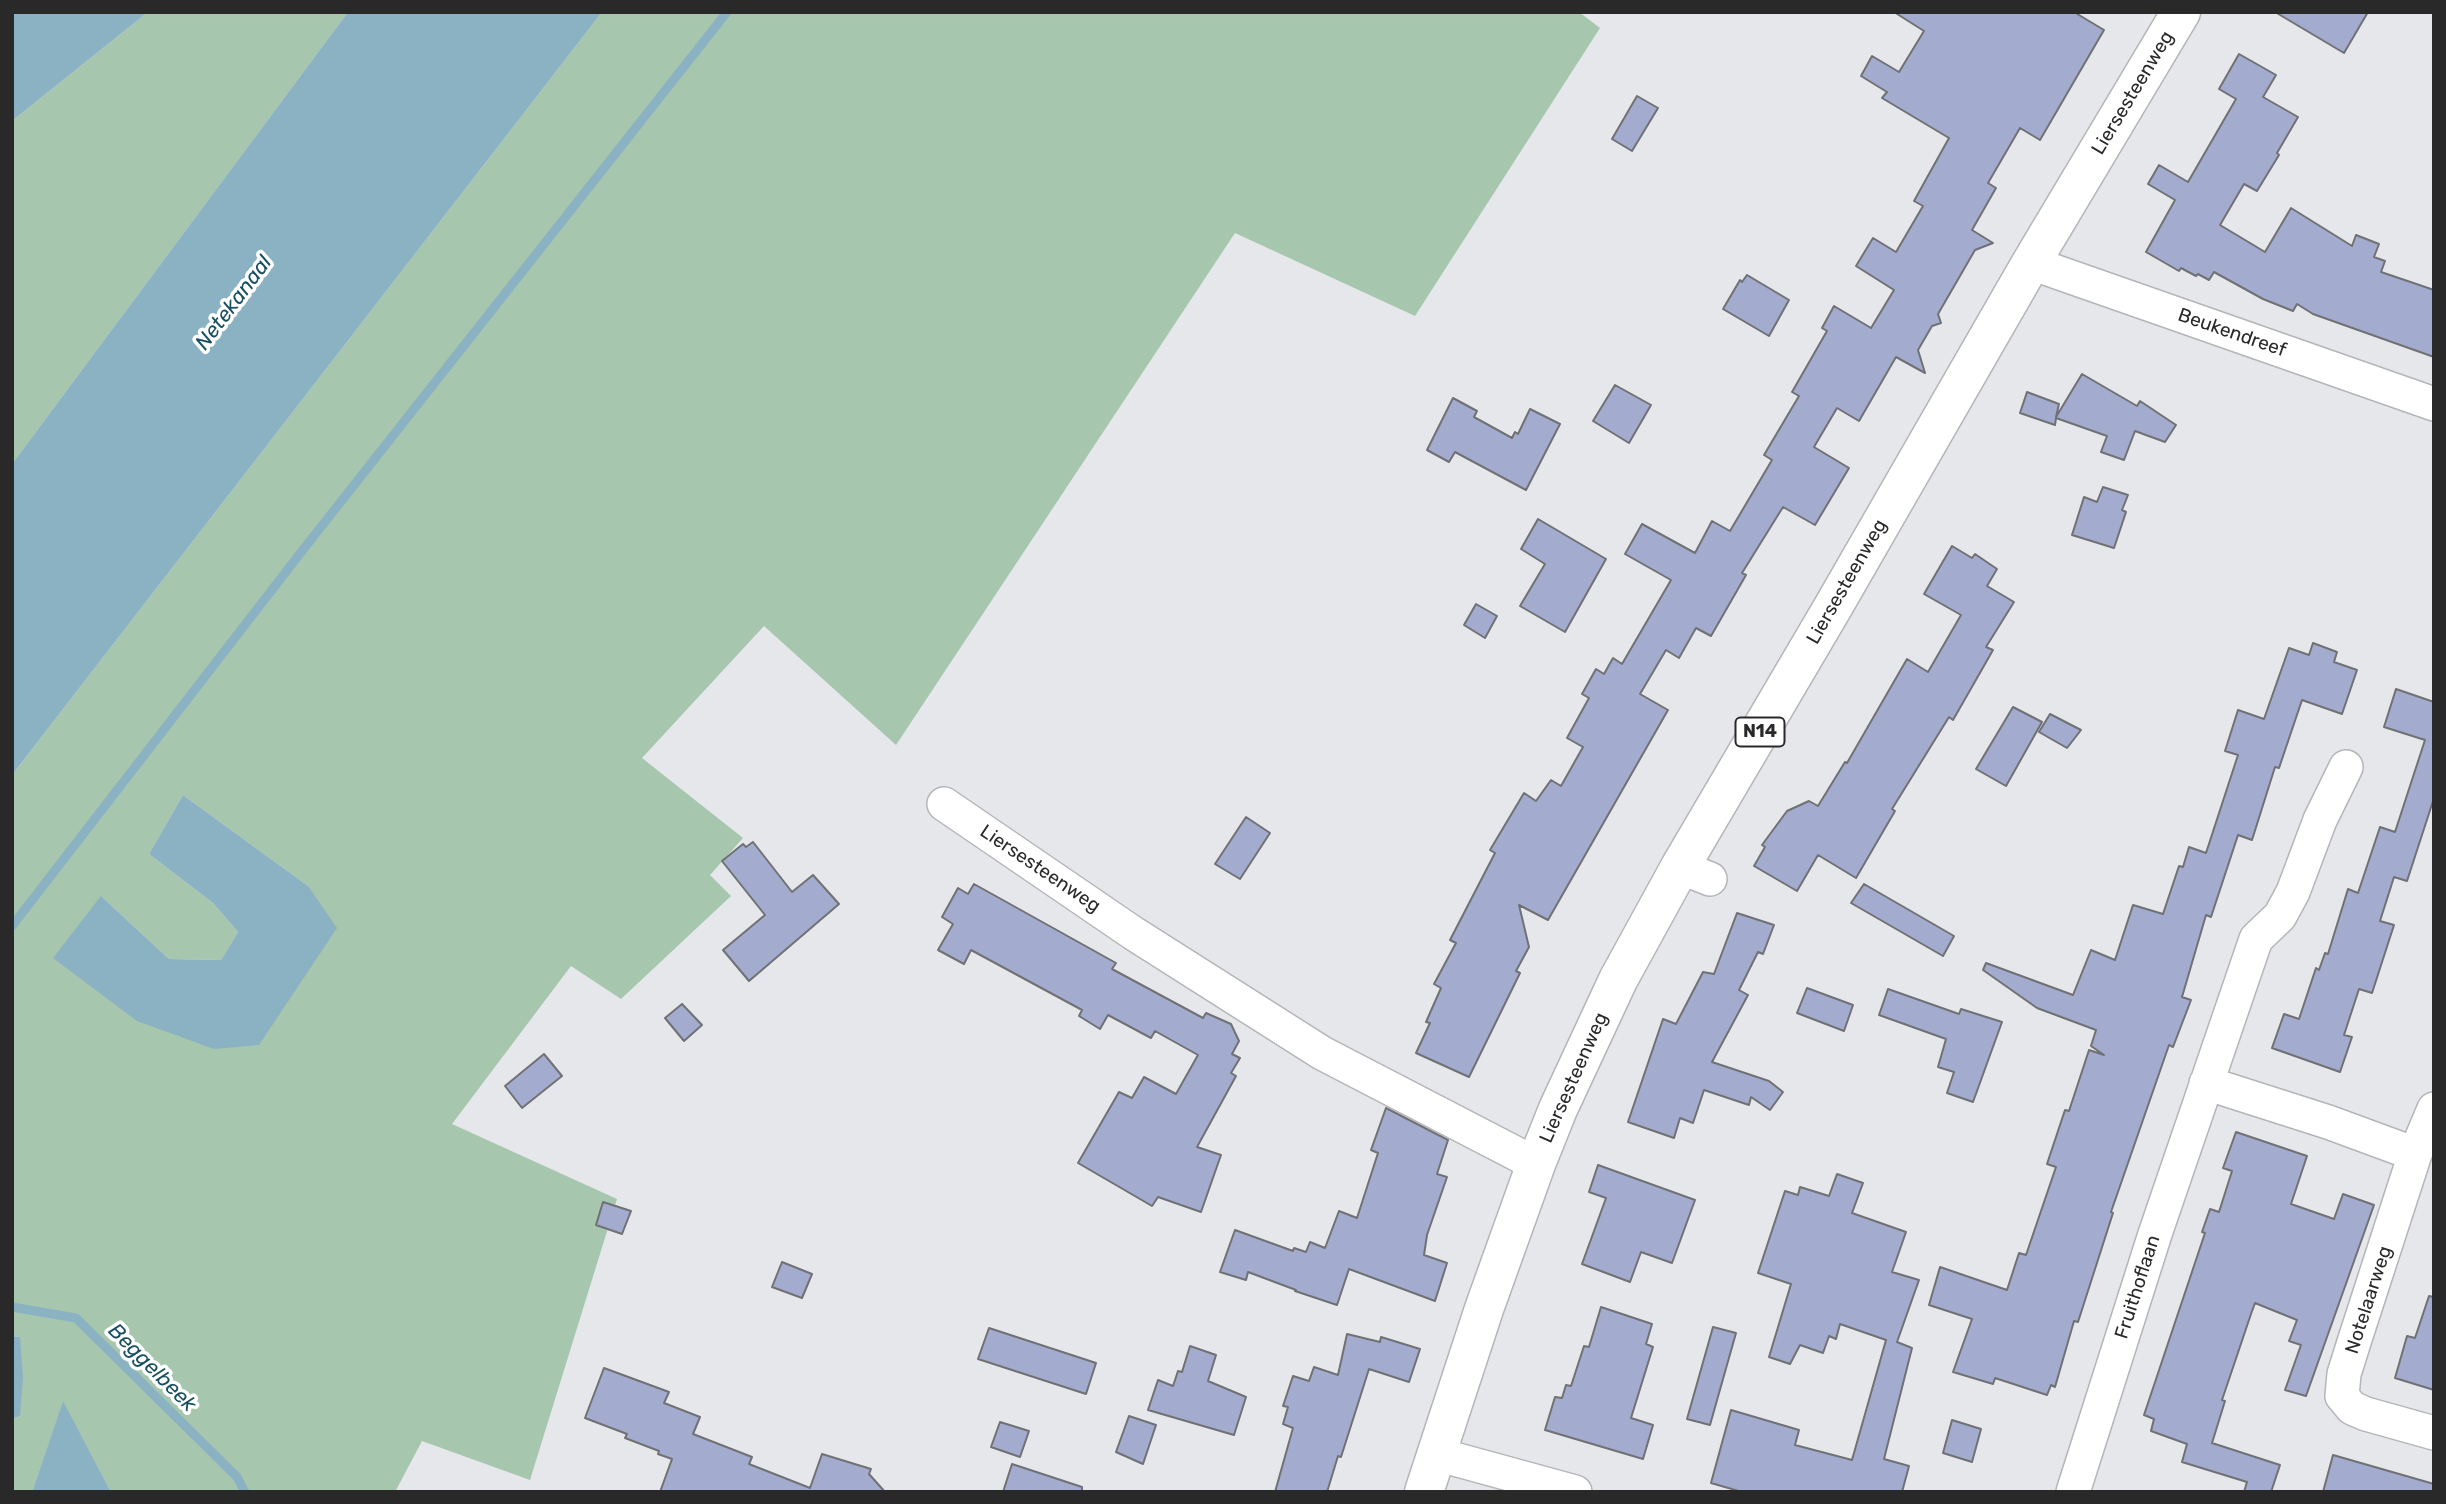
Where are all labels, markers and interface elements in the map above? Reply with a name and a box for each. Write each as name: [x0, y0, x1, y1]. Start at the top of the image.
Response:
street label: Liersesteenweg: [2087, 27, 2179, 159]
water label: Netekanaal: [190, 251, 278, 355]
street label: Beukendreef: [2175, 304, 2289, 362]
street label: Liersesteenweg: [1802, 516, 1892, 648]
road number: N14: [1736, 718, 1784, 746]
street label: Liersesteenweg: [976, 820, 1104, 918]
street label: Liersesteenweg: [1535, 1009, 1613, 1147]
street label: Fruithoflaan: [2111, 1232, 2165, 1342]
street label: Notelaarweg: [2341, 1243, 2397, 1357]
water label: Beggelbeek: [103, 1319, 201, 1417]

